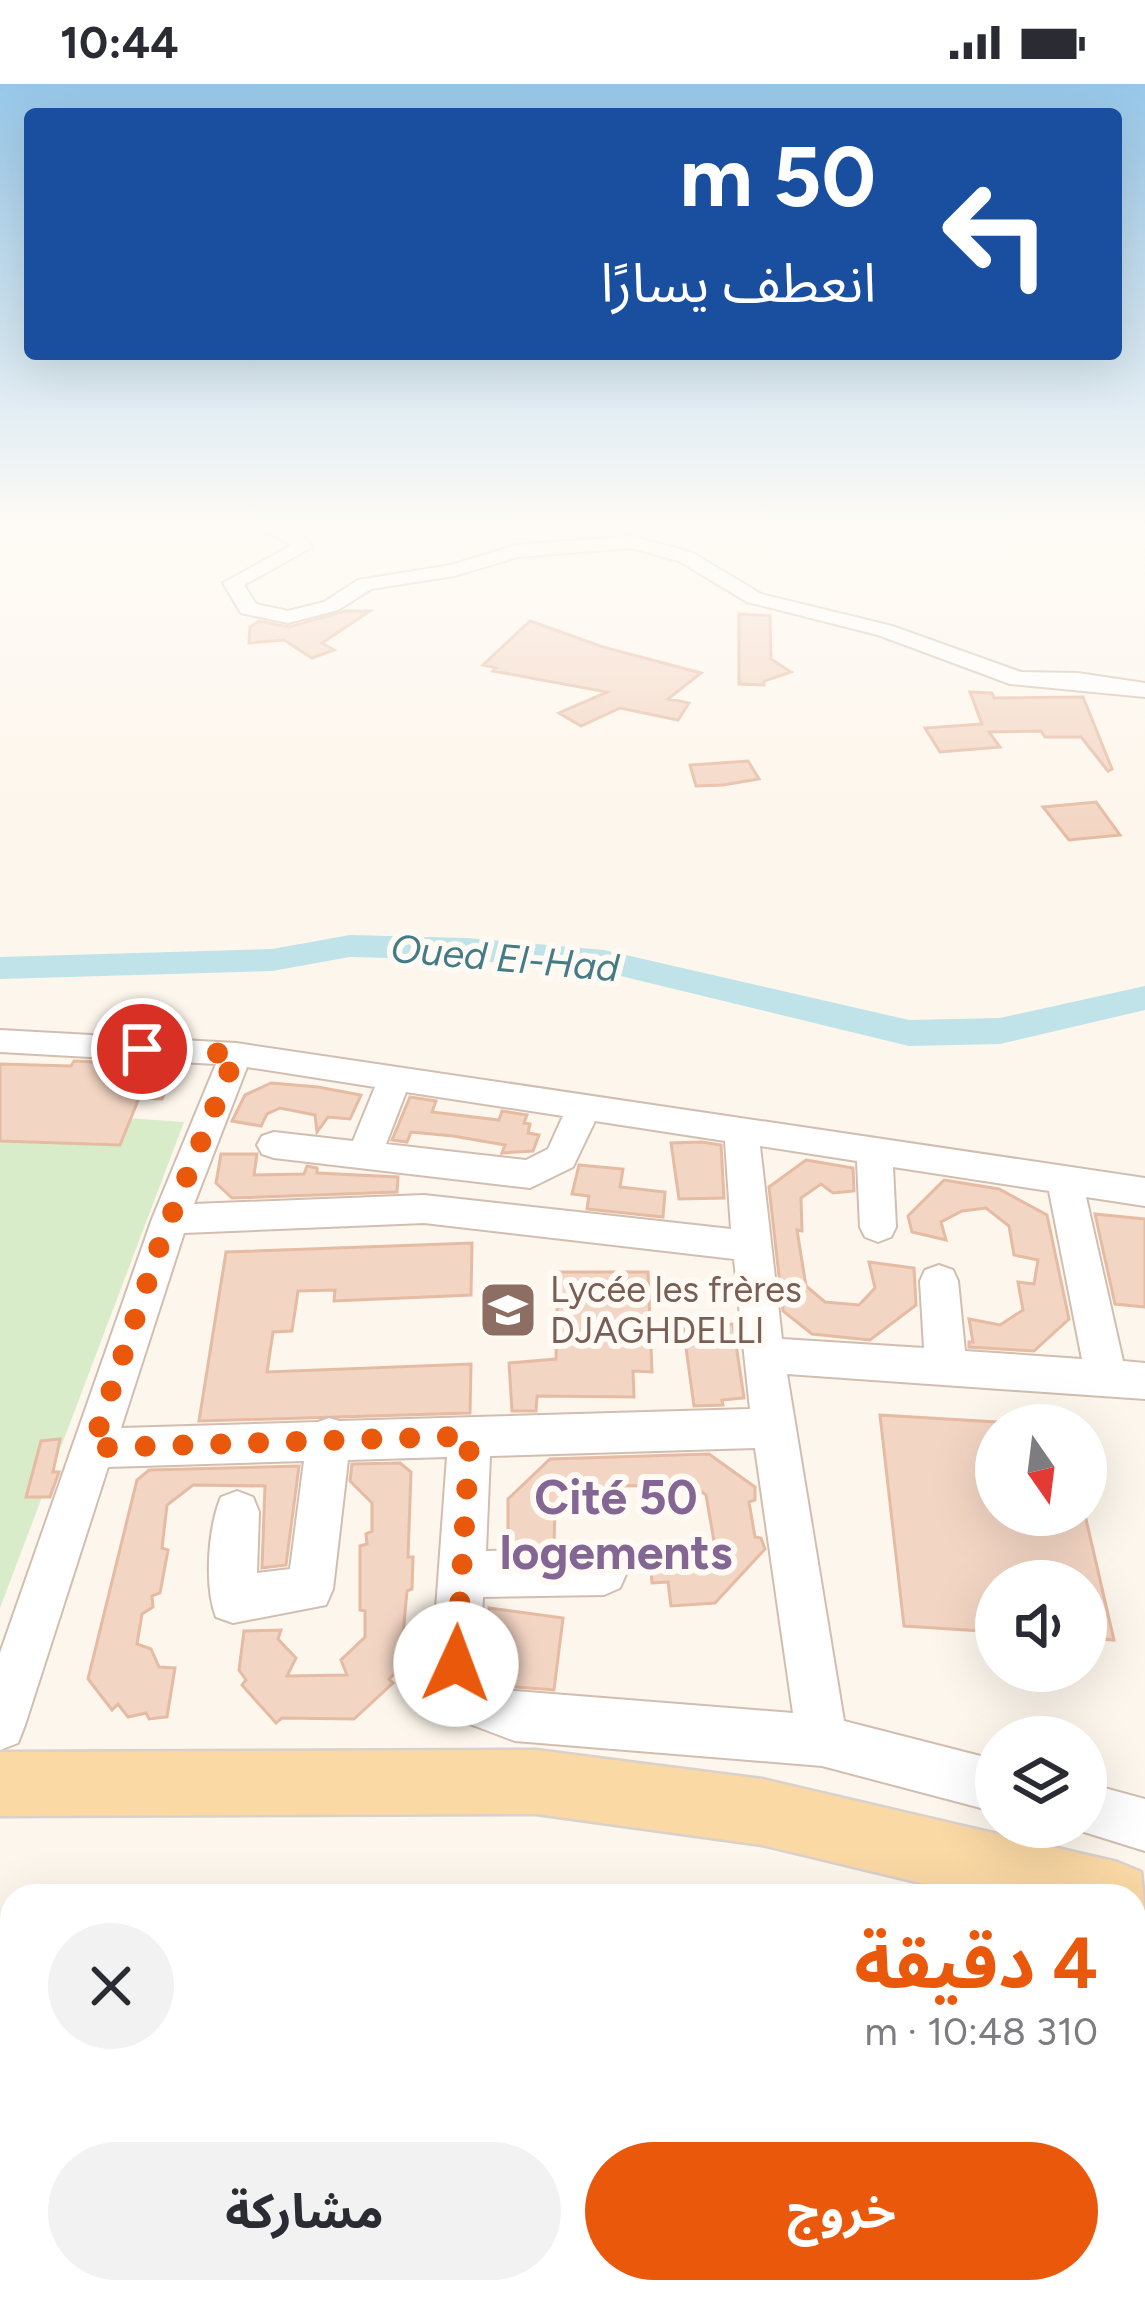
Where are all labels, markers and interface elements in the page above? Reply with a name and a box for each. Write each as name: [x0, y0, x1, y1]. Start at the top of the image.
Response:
text: 10:44: [60, 15, 179, 69]
text: 50 m: [680, 126, 876, 227]
icon: left: [918, 156, 1074, 312]
text: انعطف يسارًا: [600, 251, 876, 316]
water label: Oued El-Had: [389, 925, 622, 991]
pin: [91, 998, 193, 1100]
icon: arrive: [109, 1016, 175, 1082]
place label: Lycée les frères DJAGHDELLI: [550, 1268, 802, 1352]
school or university icon: Lycée les frères DJAGHDELLI: [477, 1279, 539, 1341]
north arrow: [975, 1404, 1107, 1536]
map controls: [975, 1404, 1107, 1848]
district label: Cité 50 logements: [500, 1468, 732, 1581]
button: sound: [975, 1560, 1107, 1692]
position arrow: [393, 1601, 519, 1727]
button: layers: [975, 1716, 1107, 1848]
text: 4 دقيقة: [854, 1920, 1098, 2006]
button: close: [48, 1923, 174, 2049]
text: 310 m · 10:48: [865, 2008, 1098, 2055]
button: مشاركة: [48, 2142, 561, 2280]
button: خروج: [585, 2142, 1098, 2280]

